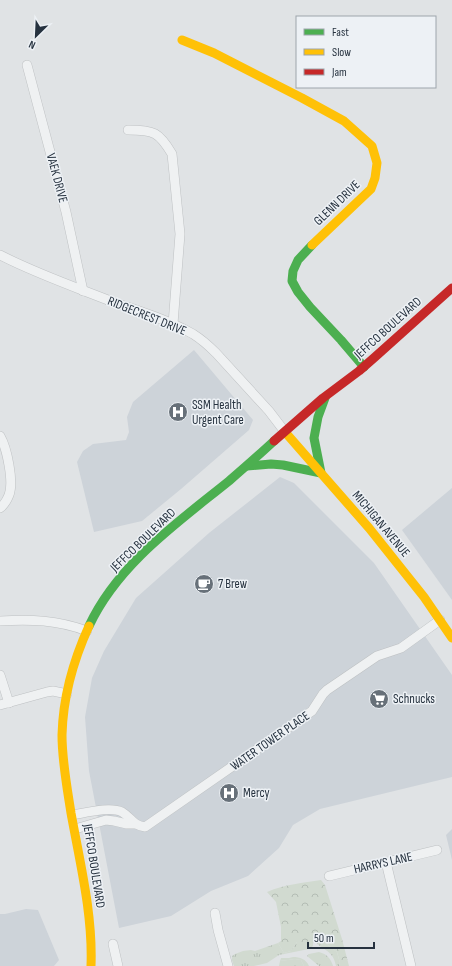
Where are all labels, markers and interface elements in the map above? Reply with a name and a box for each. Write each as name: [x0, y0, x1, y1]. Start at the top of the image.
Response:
north arrow: [16, 16, 56, 56]
legend: [296, 16, 436, 88]
text: Fast: [332, 25, 349, 40]
text: N: [27, 37, 37, 52]
text: Slow: [332, 45, 351, 60]
text: Jam: [331, 65, 347, 80]
street label: VAEK DRIVE: [43, 151, 71, 205]
street label: GLENN DRIVE: [310, 177, 364, 229]
street label: RIDGECREST DRIVE: [105, 293, 189, 339]
street label: JEFFCO BOULEVARD: [350, 294, 425, 363]
place label: SSM Health Urgent Care: [192, 397, 244, 428]
hospital icon: SSM Health Urgent Care: [167, 401, 189, 423]
street label: MICHIGAN AVENUE: [349, 488, 413, 560]
street label: JEFFCO BOULEVARD: [106, 505, 179, 576]
cafe icon: 7 Brew: [193, 573, 215, 595]
place label: 7 Brew: [218, 576, 248, 592]
supermarket icon: Schnucks: [368, 688, 390, 710]
place label: Schnucks: [393, 691, 435, 707]
street label: WATER TOWER PLACE: [227, 708, 313, 774]
hospital icon: Mercy: [218, 782, 240, 804]
place label: Mercy: [243, 785, 270, 801]
street label: JEFFCO BOULEVARD: [79, 822, 109, 909]
street label: HARRYS LANE: [352, 849, 414, 877]
scale bar: [308, 924, 374, 950]
text: 50 m: [314, 931, 334, 946]

